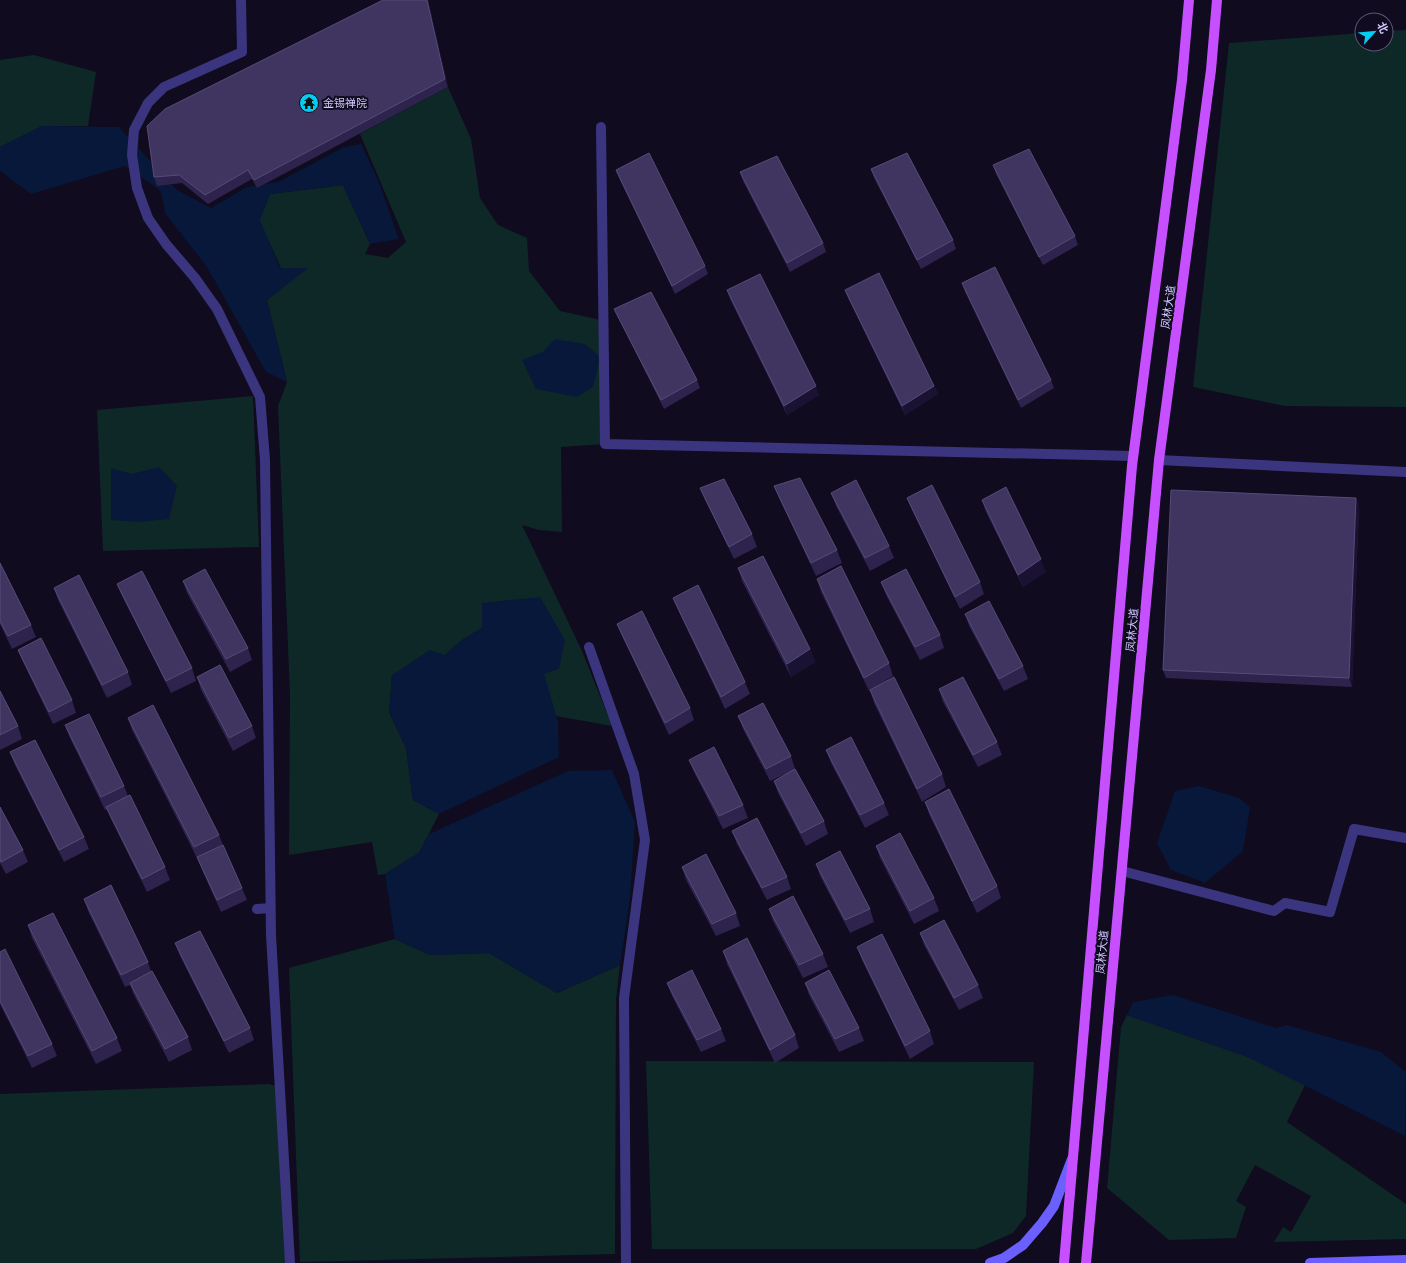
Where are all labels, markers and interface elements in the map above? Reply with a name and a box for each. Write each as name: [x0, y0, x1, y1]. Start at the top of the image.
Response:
north arrow: [1354, 12, 1394, 52]
text: 北: [1374, 20, 1391, 36]
temple icon: 金锡禅院: [298, 92, 320, 114]
place label: 金锡禅院: [323, 97, 367, 110]
street label: 凤林大道: [1159, 284, 1178, 330]
street label: 凤林大道: [1124, 608, 1141, 653]
street label: 凤林大道: [1094, 930, 1111, 975]

